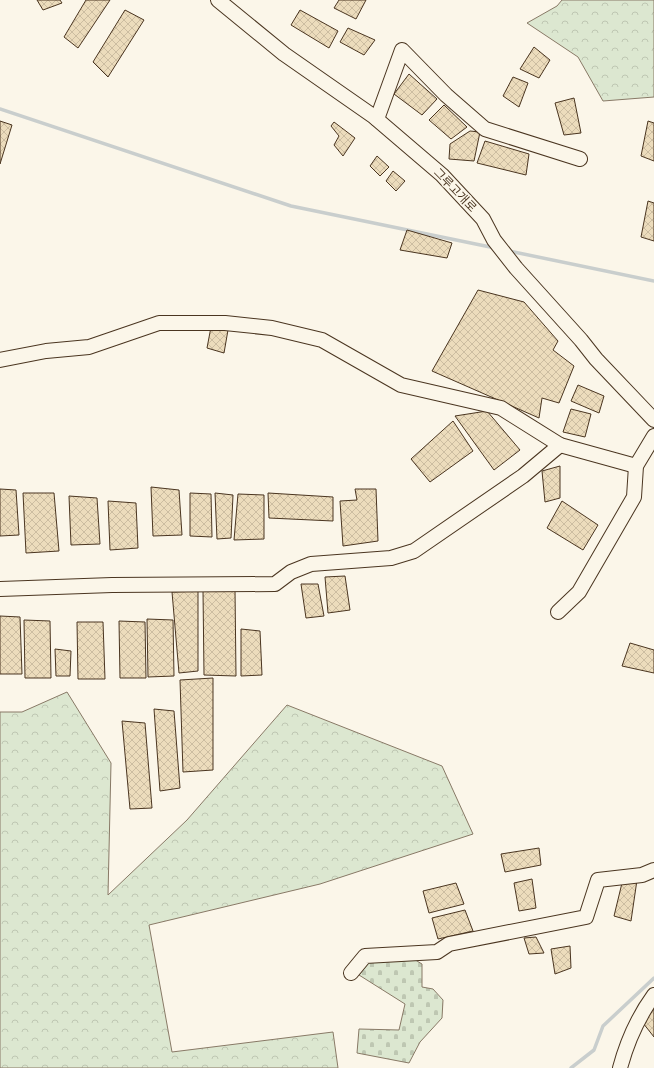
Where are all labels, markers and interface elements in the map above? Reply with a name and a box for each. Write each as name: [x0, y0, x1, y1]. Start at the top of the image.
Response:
street label: 그루고개로: [431, 165, 480, 215]

